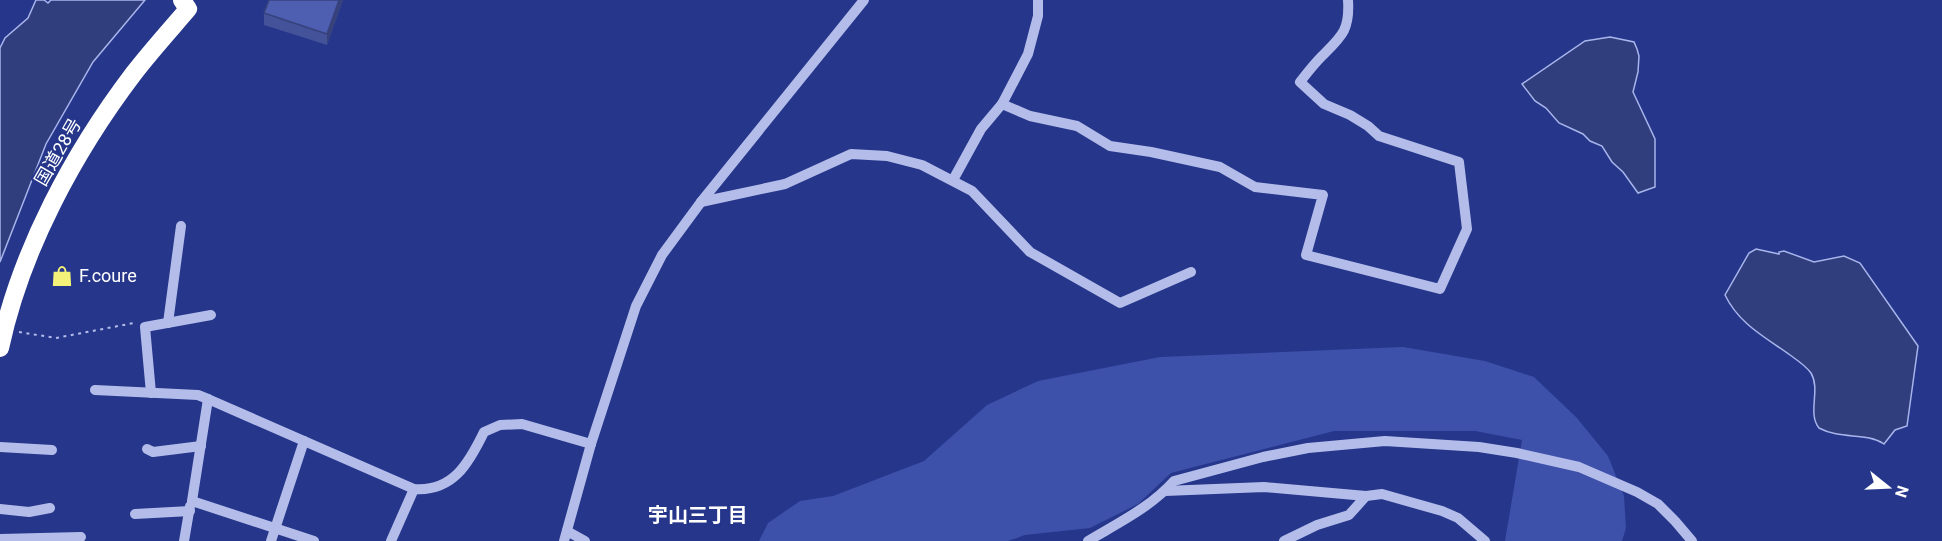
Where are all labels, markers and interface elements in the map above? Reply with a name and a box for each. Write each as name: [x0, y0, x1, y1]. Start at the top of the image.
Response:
street label: 国道28号: [30, 114, 85, 189]
shop icon: F.coure: [50, 264, 74, 288]
place label: F.coure: [79, 265, 137, 286]
north arrow: [1858, 457, 1918, 517]
text: N: [1891, 483, 1913, 500]
district label: 宇山三丁目: [648, 503, 748, 527]

